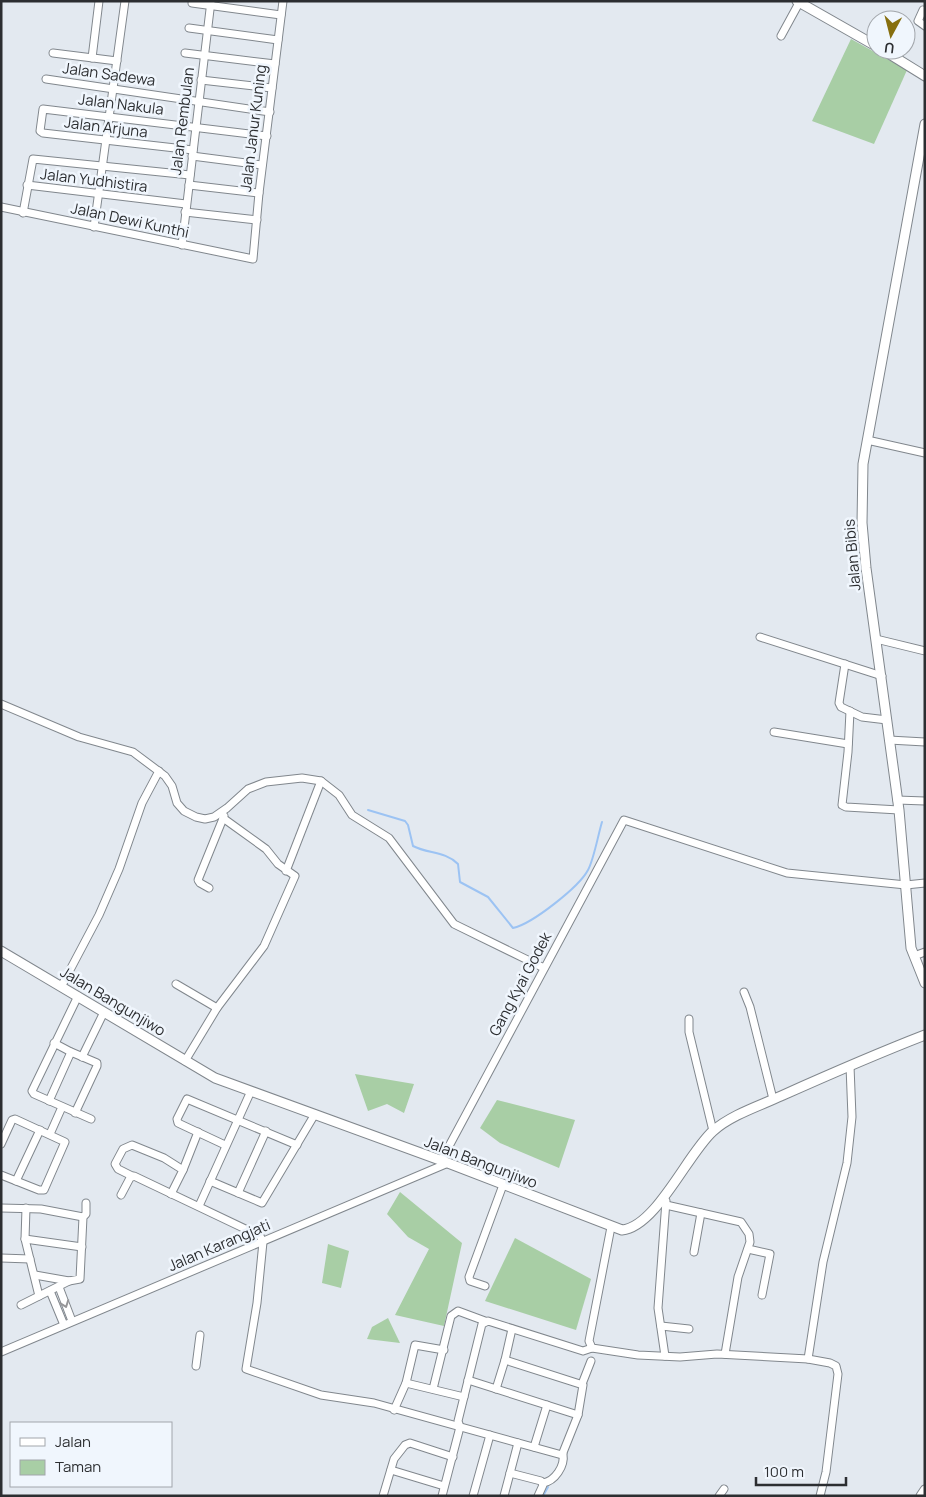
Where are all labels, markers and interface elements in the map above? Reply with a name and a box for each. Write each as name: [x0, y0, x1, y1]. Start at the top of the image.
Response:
north arrow: [866, 10, 916, 60]
text: U: [883, 38, 896, 58]
street label: Jalan Sadewa: [61, 57, 157, 91]
street label: Jalan Janur Kuning: [235, 63, 271, 193]
street label: Jalan Rembulan: [165, 66, 199, 176]
street label: Jalan Nakula: [77, 88, 165, 120]
street label: Jalan Arjuna: [63, 111, 149, 143]
street label: Jalan Yudhistira: [39, 163, 149, 197]
street label: Jalan Dewi Kunthi: [69, 197, 191, 243]
street label: Jalan Bibis: [838, 518, 866, 592]
street label: Gang Kyai Godek: [484, 928, 557, 1040]
street label: Jalan Bangunjiwo: [56, 961, 170, 1041]
street label: Jalan Bangunjiwo: [421, 1131, 541, 1193]
street label: Jalan Karangjati: [165, 1214, 273, 1276]
one-way arrow: [59, 1299, 69, 1308]
legend: [10, 1422, 172, 1487]
text: Jalan: [55, 1431, 91, 1452]
scale bar: [756, 1454, 846, 1486]
text: Taman: [55, 1456, 101, 1477]
text: 100 m: [764, 1461, 804, 1482]

